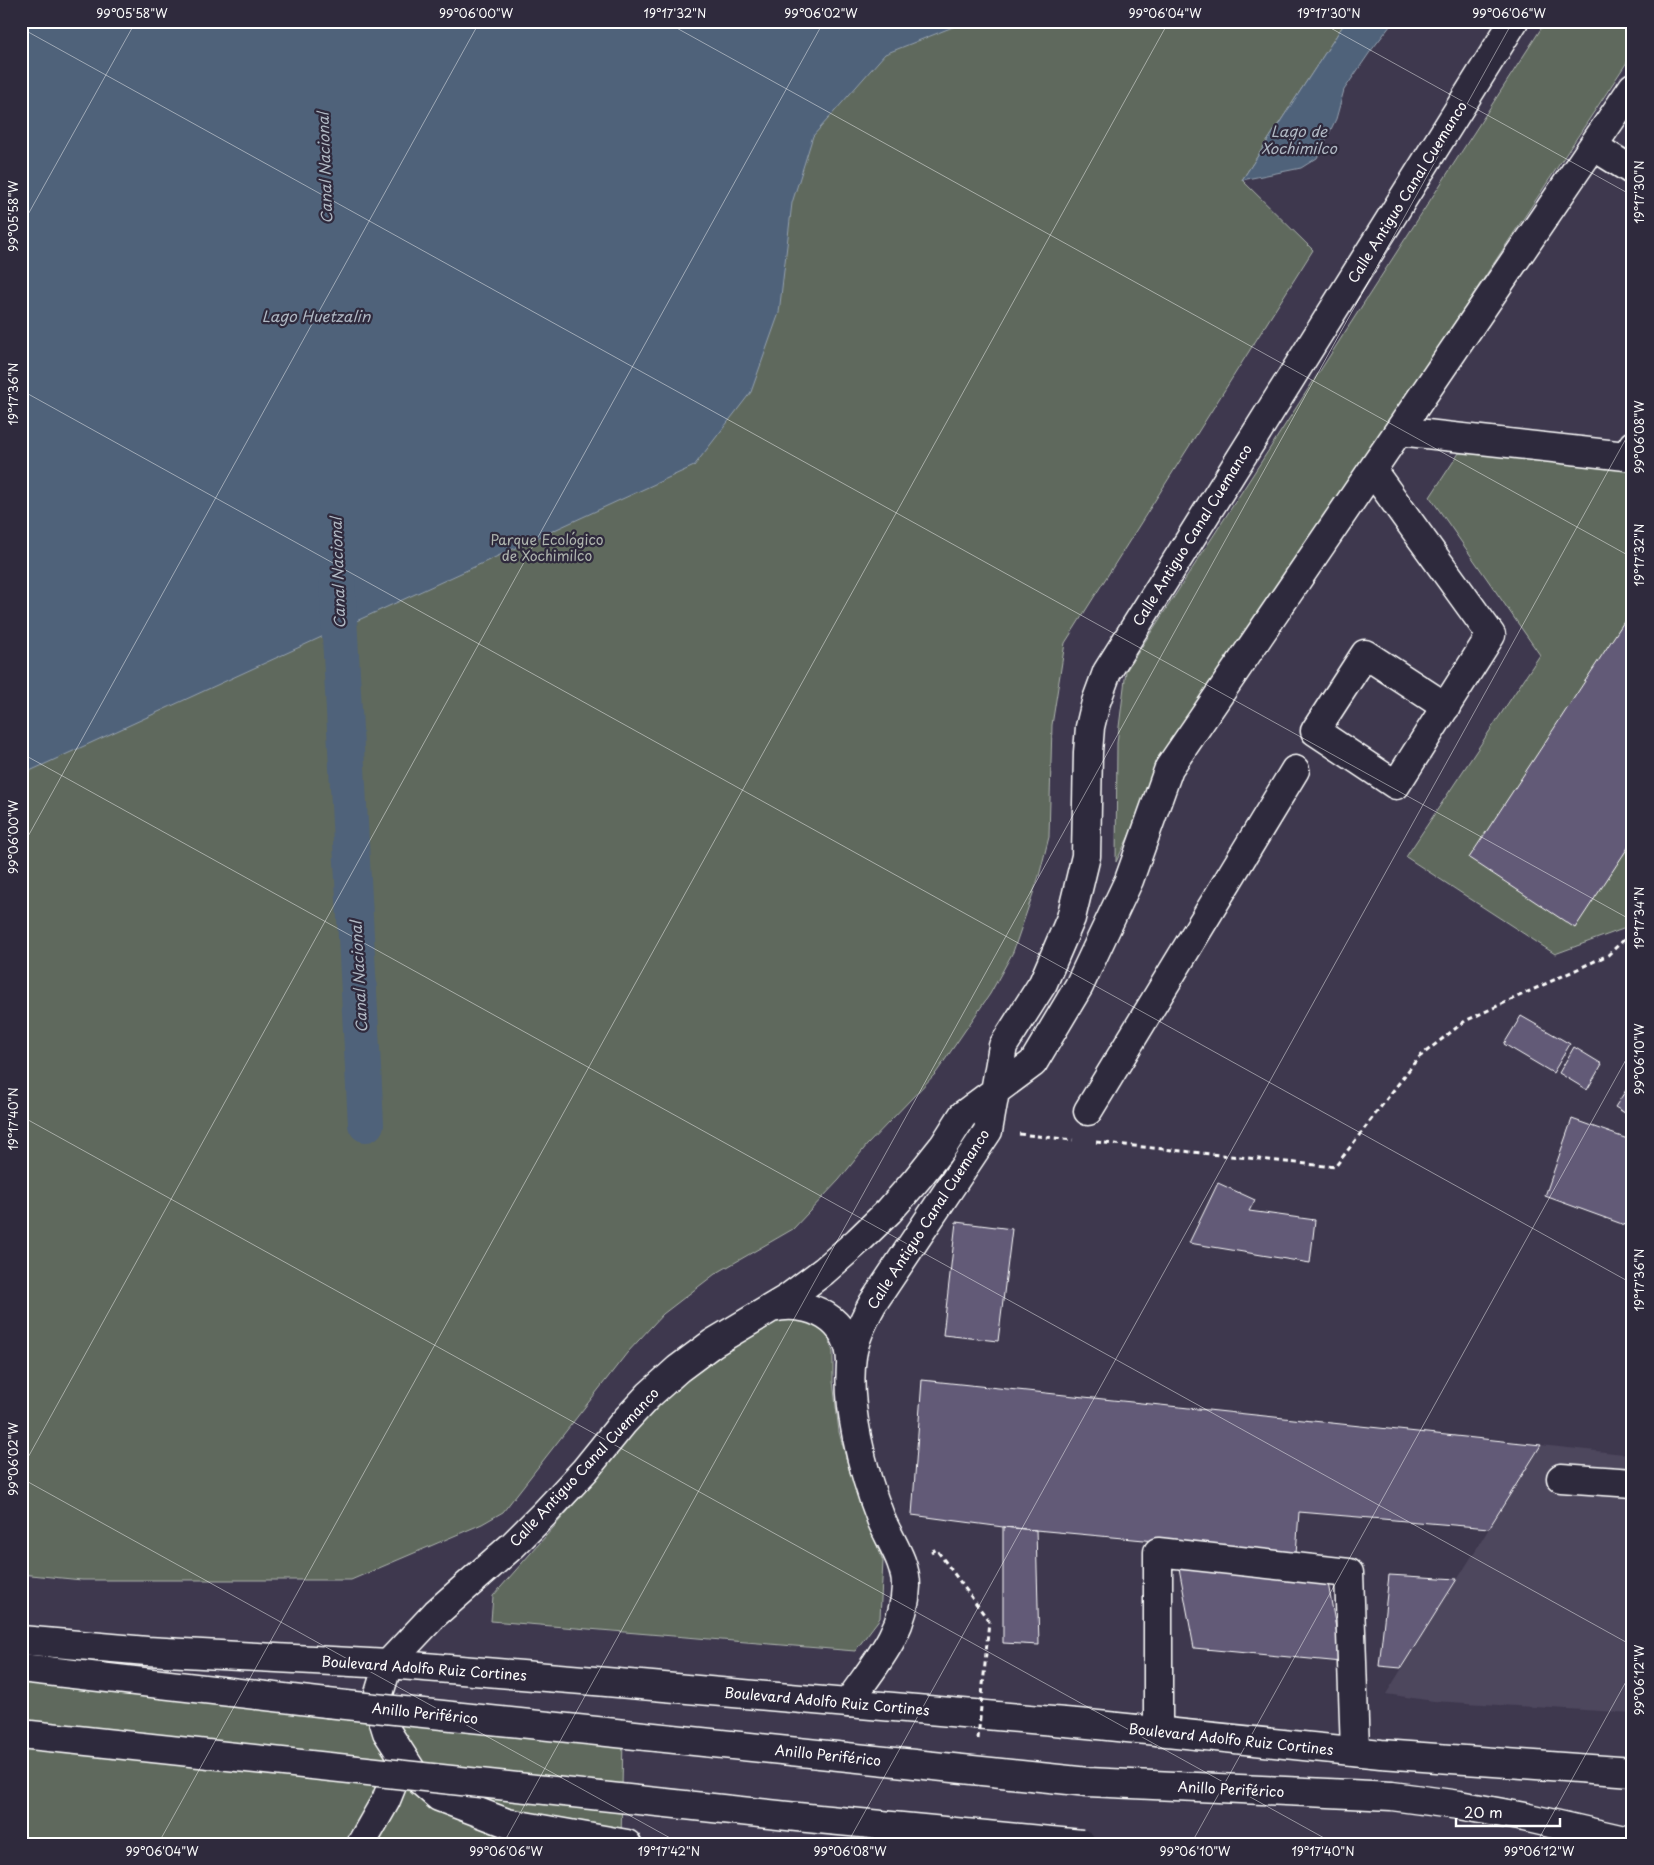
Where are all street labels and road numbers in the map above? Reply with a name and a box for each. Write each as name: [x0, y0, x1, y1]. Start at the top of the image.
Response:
street label: Calle Antiguo Canal Cuemanco: [1342, 97, 1472, 287]
street label: Calle Antiguo Canal Cuemanco: [1127, 440, 1257, 630]
street label: Calle Antiguo Canal Cuemanco: [862, 1125, 994, 1313]
street label: Calle Antiguo Canal Cuemanco: [504, 1383, 664, 1551]
street label: Boulevard Adolfo Ruiz Cortines: [321, 1650, 527, 1686]
street label: Boulevard Adolfo Ruiz Cortines: [724, 1682, 930, 1720]
street label: Anillo Periférico: [371, 1697, 479, 1729]
street label: Boulevard Adolfo Ruiz Cortines: [1127, 1718, 1335, 1760]
street label: Anillo Periférico: [774, 1739, 882, 1771]
street label: Anillo Periférico: [1177, 1776, 1285, 1802]

